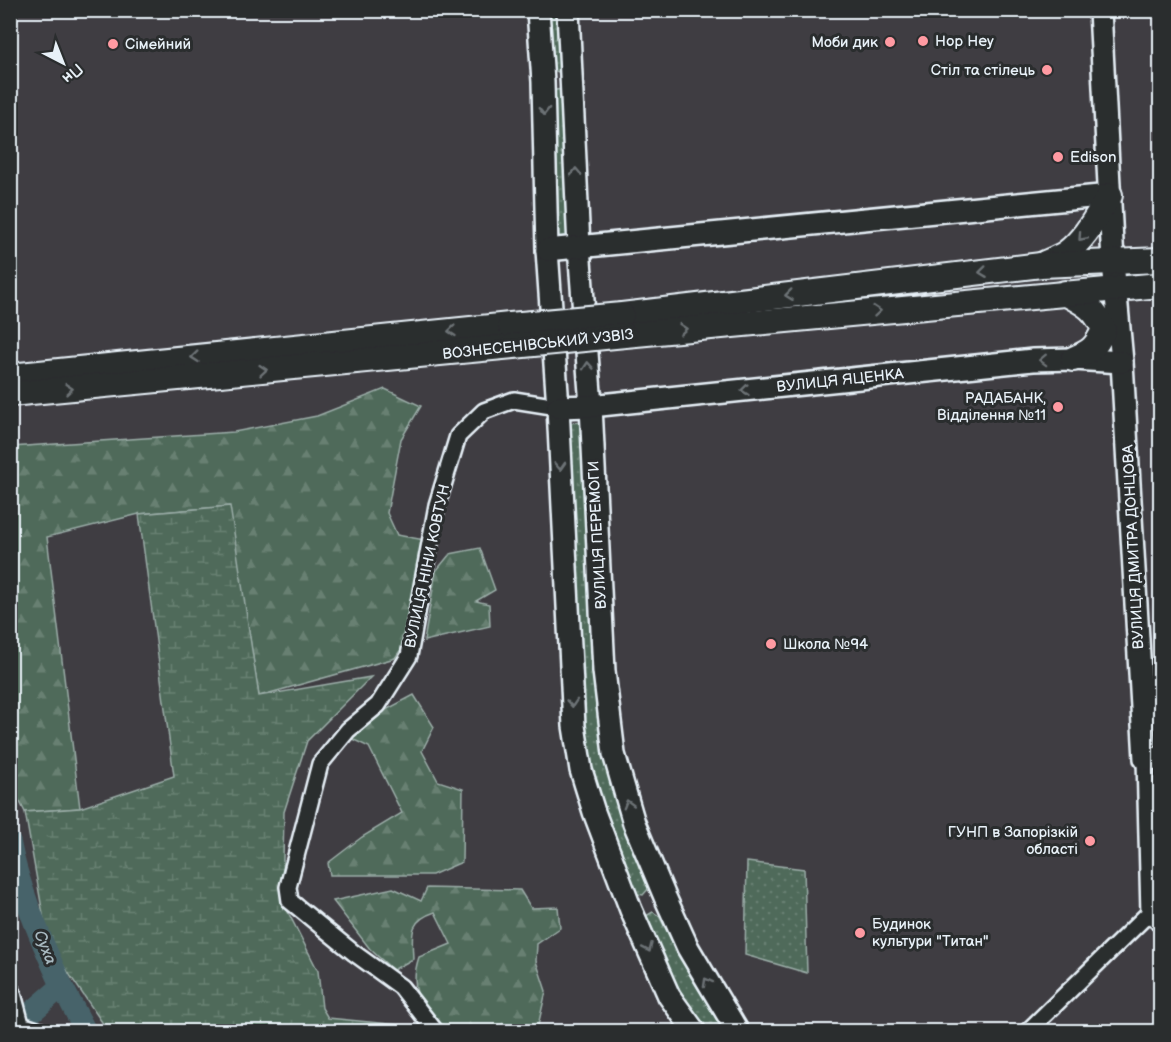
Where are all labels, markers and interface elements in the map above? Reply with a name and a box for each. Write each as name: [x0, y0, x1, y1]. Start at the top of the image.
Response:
place label: Hop Hey: [935, 32, 994, 51]
north arrow: [33, 33, 93, 93]
place label: Моби дик: [812, 33, 878, 52]
marker: Hop Hey: [916, 34, 930, 48]
place label: Сімейний: [125, 35, 191, 54]
marker: Моби дик: [883, 35, 897, 49]
marker: Сімейний: [106, 37, 120, 51]
text: Пн: [58, 59, 86, 87]
place label: Стіл та стілець: [931, 61, 1036, 80]
marker: Стіл та стілець: [1040, 63, 1054, 77]
one-way arrow: [538, 106, 550, 115]
place label: Edison: [1070, 148, 1116, 167]
marker: Edison: [1051, 150, 1065, 164]
one-way arrow: [570, 167, 583, 176]
one-way arrow: [1078, 230, 1089, 240]
one-way arrow: [978, 265, 988, 278]
one-way arrow: [785, 288, 794, 301]
one-way arrow: [873, 305, 882, 318]
one-way arrow: [679, 323, 688, 336]
one-way arrow: [447, 324, 456, 337]
street label: ВОЗНЕСЕНІВСЬКИЙ УЗВІЗ: [442, 325, 635, 364]
one-way arrow: [190, 350, 199, 363]
one-way arrow: [1039, 353, 1048, 366]
one-way arrow: [582, 362, 595, 371]
one-way arrow: [258, 364, 267, 377]
street label: ВУЛИЦЯ ЯЦЕНКА: [776, 364, 905, 397]
one-way arrow: [64, 383, 73, 396]
one-way arrow: [740, 383, 749, 396]
place label: РАДАБАНК, Відділення №11: [937, 389, 1046, 425]
marker: РАДАБАНК, Відділення №11: [1051, 400, 1065, 414]
street label: ВУЛИЦЯ ДМИТРА ДОНЦОВА: [1119, 443, 1148, 650]
street label: ВУЛИЦЯ ПЕРЕМОГИ: [584, 460, 611, 610]
one-way arrow: [554, 461, 567, 470]
street label: ВУЛИЦЯ НІНИ КОВТУН: [401, 482, 454, 650]
place label: Школа №94: [783, 635, 868, 654]
marker: Школа №94: [764, 637, 778, 651]
one-way arrow: [565, 698, 578, 707]
one-way arrow: [623, 799, 635, 810]
place label: ГУНП в Запорізкій області: [948, 823, 1078, 859]
marker: ГУНП в Запорізкій області: [1083, 834, 1097, 848]
place label: Будинок культури "Титан": [872, 915, 989, 951]
marker: Будинок культури "Титан": [853, 926, 867, 940]
water label: Суха: [29, 928, 60, 967]
one-way arrow: [641, 941, 653, 952]
one-way arrow: [703, 978, 714, 988]

